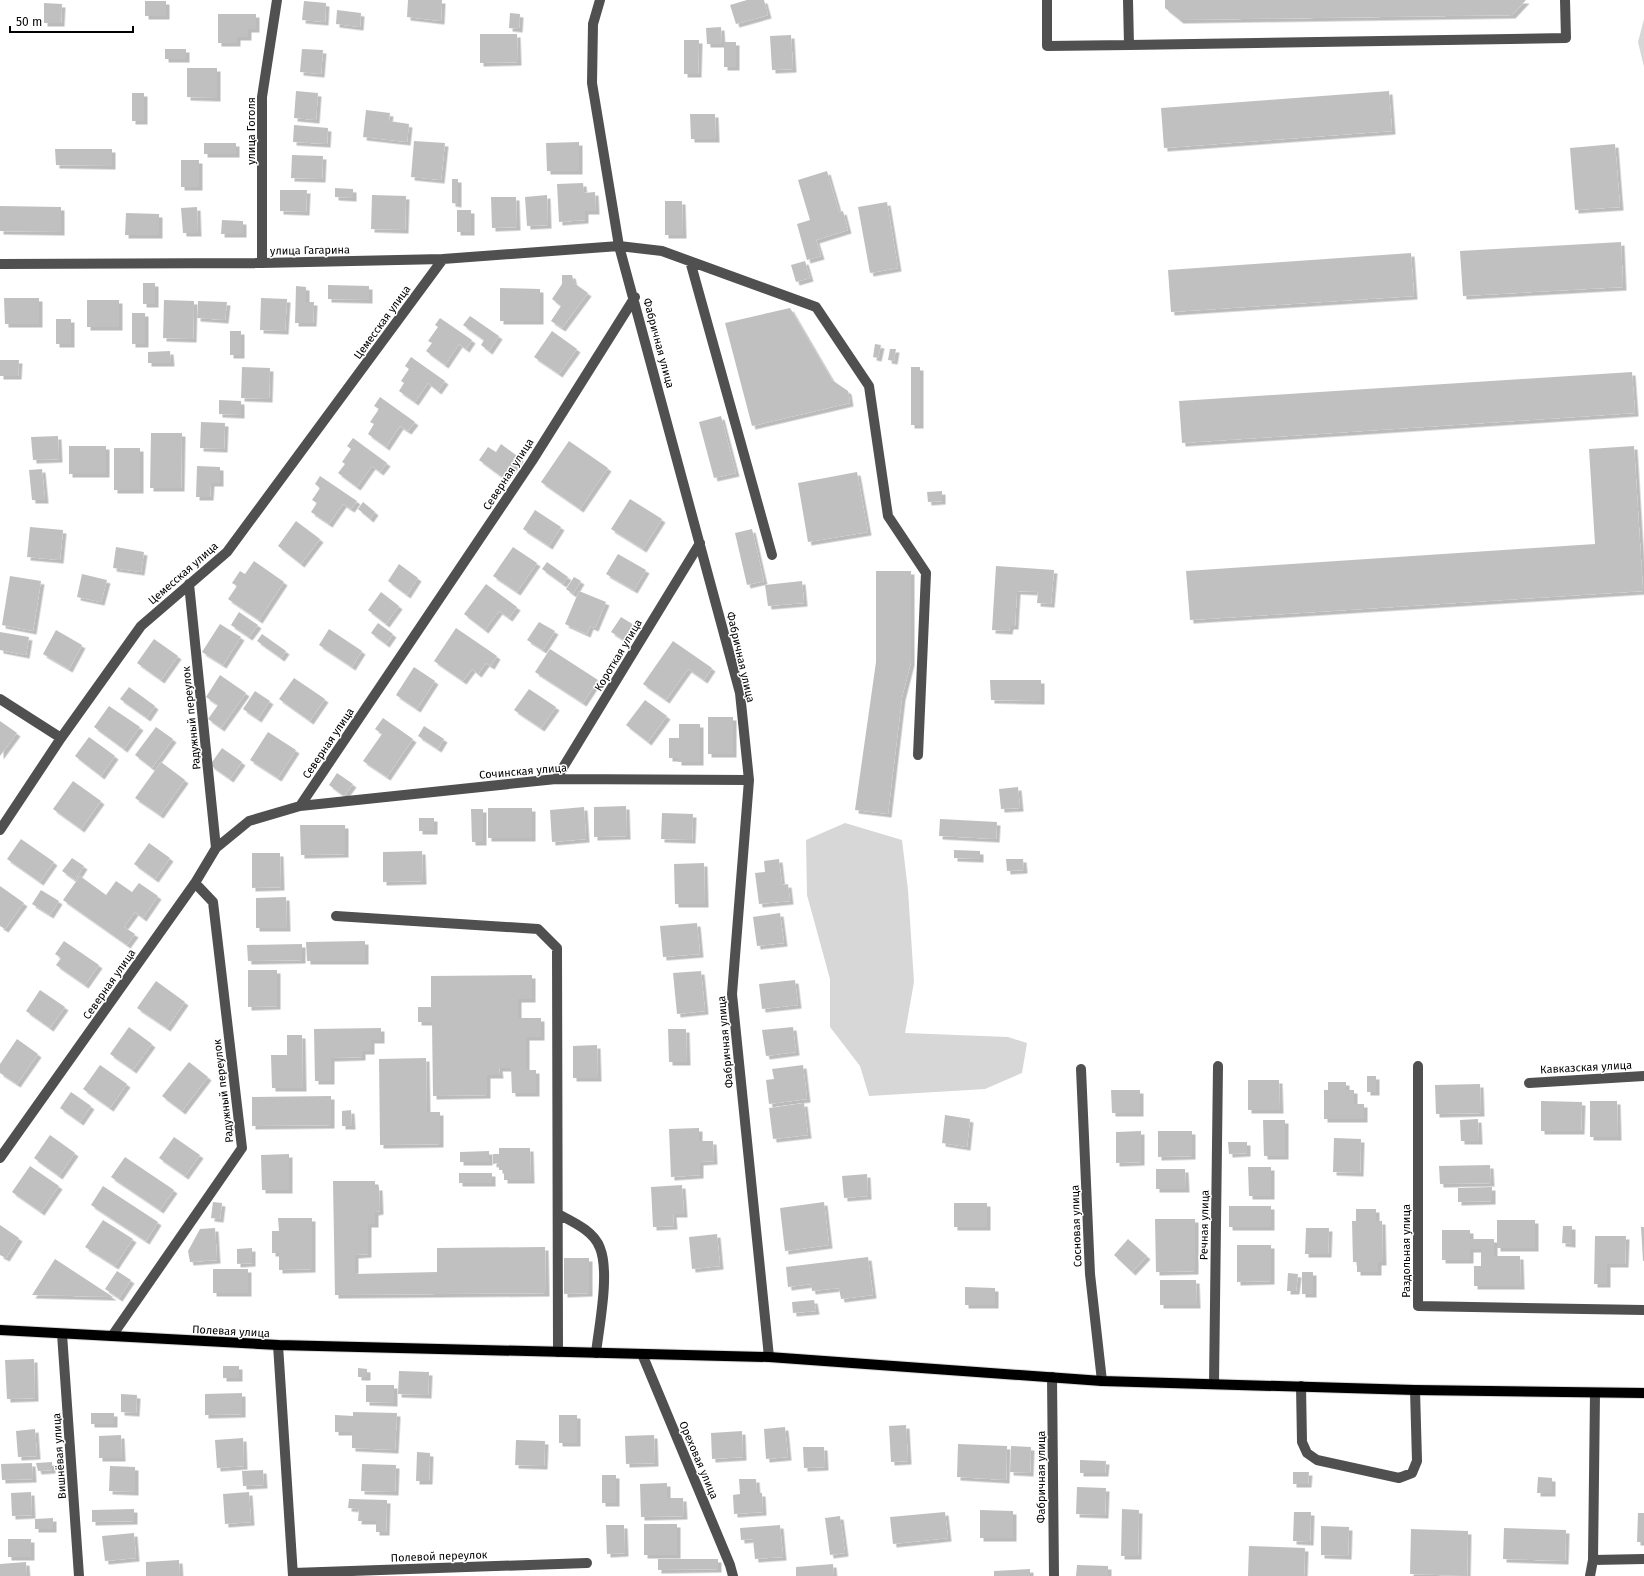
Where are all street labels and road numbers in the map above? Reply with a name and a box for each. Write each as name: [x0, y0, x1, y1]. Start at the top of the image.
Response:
street label: улица Гоголя: [245, 97, 258, 165]
street label: улица Гагарина: [270, 243, 350, 258]
street label: Цемесская улица: [351, 283, 414, 362]
street label: Фабричная улица: [640, 297, 677, 390]
street label: Северная улица: [480, 436, 536, 513]
street label: Цемесская улица: [146, 540, 221, 607]
street label: Фабричная улица: [724, 611, 757, 704]
street label: Короткая улица: [592, 617, 645, 694]
street label: Радужный переулок: [180, 665, 203, 770]
street label: Северная улица: [300, 705, 357, 781]
street label: Сочинская улица: [479, 761, 567, 782]
street label: Северная улица: [80, 947, 138, 1022]
street label: Фабричная улица: [715, 995, 736, 1089]
street label: Радужный переулок: [211, 1038, 236, 1143]
street label: Кавказская улица: [1540, 1059, 1632, 1076]
street label: Сосновая улица: [1069, 1185, 1084, 1267]
street label: Речная улица: [1197, 1190, 1212, 1260]
street label: Раздольная улица: [1400, 1204, 1413, 1298]
street label: Полевая улица: [192, 1323, 270, 1340]
street label: Вишнёвая улица: [50, 1412, 69, 1499]
street label: Ореховая улица: [676, 1419, 721, 1501]
street label: Фабричная улица: [1035, 1431, 1048, 1523]
street label: Полевой переулок: [390, 1548, 488, 1565]

